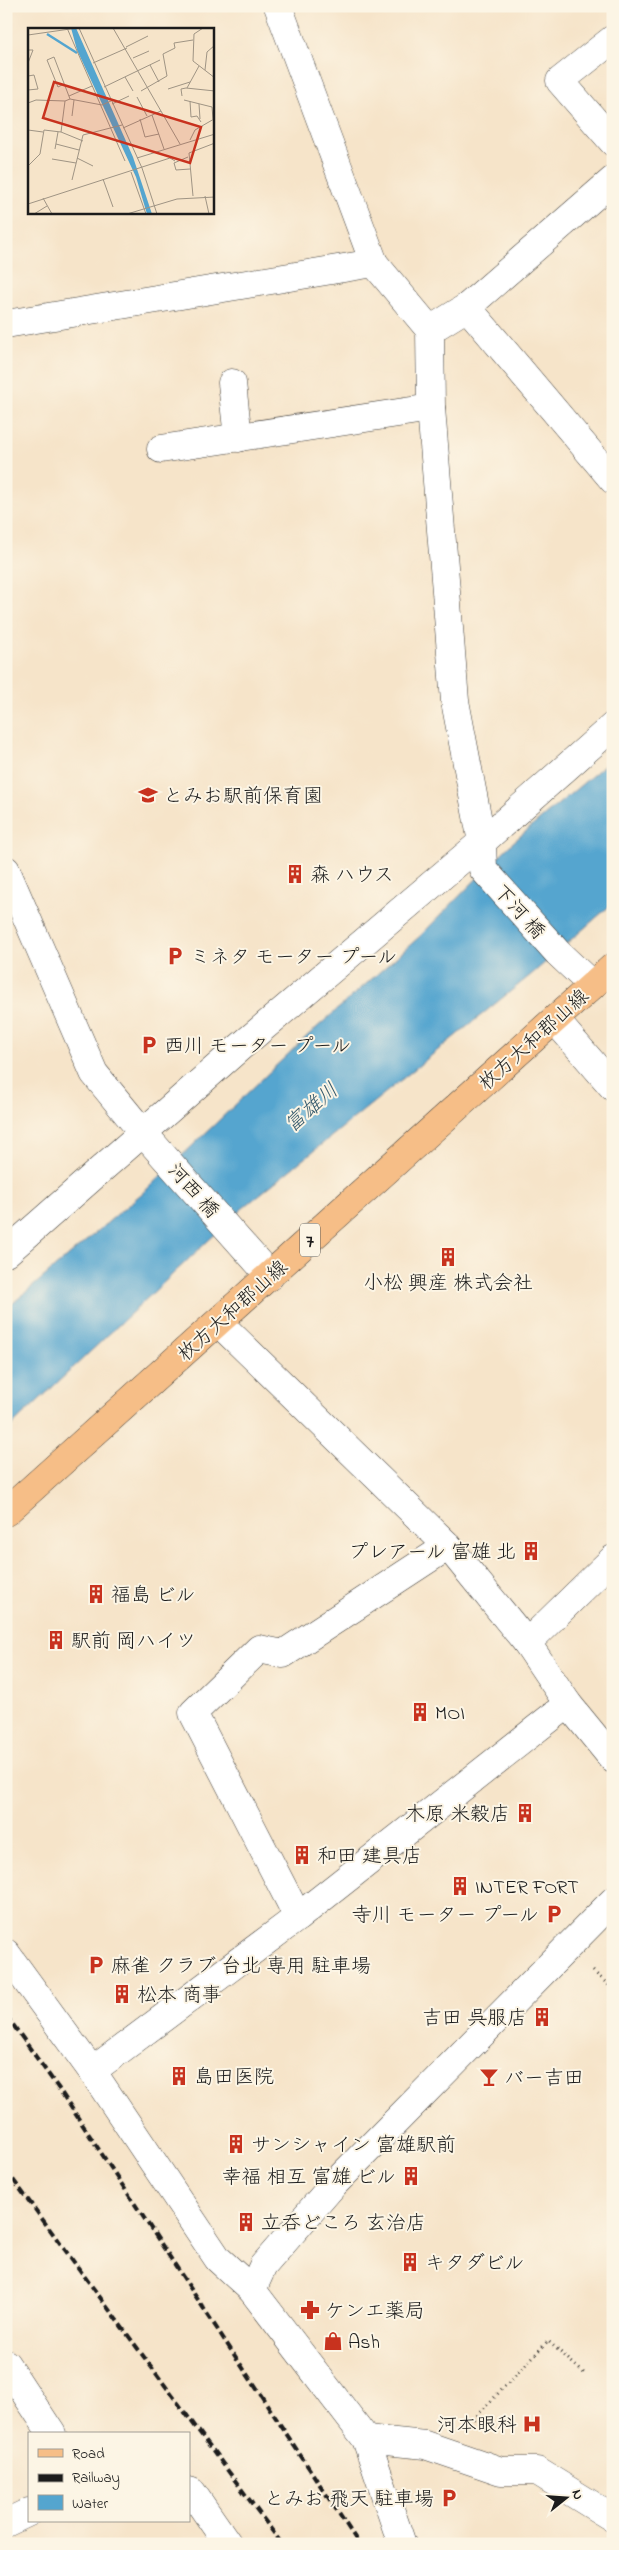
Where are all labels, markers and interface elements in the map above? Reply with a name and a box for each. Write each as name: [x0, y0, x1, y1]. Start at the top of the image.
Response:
inset map: [28, 28, 214, 214]
place label: とみお駅前保育園: [163, 783, 323, 812]
school or university icon: とみお駅前保育園: [137, 784, 159, 806]
place label: 森 ハウス: [310, 862, 394, 891]
building icon: 森 ハウス: [284, 863, 306, 885]
street label: 下河 橋: [486, 879, 551, 947]
place label: ミネタ モーター プール: [190, 944, 397, 973]
parking icon: ミネタ モーター プール: [164, 945, 186, 967]
street label: 枚方大和郡山線: [473, 983, 596, 1098]
place label: 西川 モーター プール: [164, 1033, 351, 1062]
parking icon: 西川 モーター プール: [138, 1034, 160, 1056]
water label: 富雄川: [279, 1077, 346, 1140]
street label: 河西 橋: [160, 1158, 225, 1226]
road number: 7: [300, 1224, 320, 1256]
building icon: 小松 興産 株式会社: [437, 1246, 459, 1268]
street label: 枚方大和郡山線: [172, 1254, 295, 1369]
place label: 小松 興産 株式会社: [363, 1270, 533, 1299]
place label: プレアール 富雄 北: [348, 1539, 516, 1568]
building icon: プレアール 富雄 北: [520, 1540, 542, 1562]
place label: 福島 ビル: [111, 1582, 196, 1611]
building icon: 福島 ビル: [85, 1583, 107, 1605]
place label: 駅前 岡ハイツ: [71, 1628, 196, 1657]
building icon: 駅前 岡ハイツ: [45, 1629, 67, 1651]
place label: MOI: [435, 1700, 465, 1729]
building icon: MOI: [409, 1701, 431, 1723]
place label: 木原 米穀店: [405, 1801, 510, 1830]
building icon: 木原 米穀店: [514, 1802, 536, 1824]
place label: 和田 建具店: [317, 1843, 422, 1872]
building icon: 和田 建具店: [291, 1844, 313, 1866]
place label: INTER FORT: [475, 1874, 579, 1903]
building icon: INTER FORT: [449, 1875, 471, 1897]
place label: 寺川 モーター プール: [352, 1902, 539, 1931]
parking icon: 寺川 モーター プール: [543, 1903, 565, 1925]
place label: 麻雀 クラブ 台北 専用 駐車場: [111, 1953, 371, 1982]
parking icon: 麻雀 クラブ 台北 専用 駐車場: [85, 1954, 107, 1976]
place label: 松本 商事: [137, 1982, 222, 2011]
building icon: 松本 商事: [111, 1983, 133, 2005]
place label: 吉田 呉服店: [422, 2005, 527, 2034]
building icon: 吉田 呉服店: [531, 2006, 553, 2028]
place label: 島田医院: [194, 2064, 274, 2093]
building icon: 島田医院: [168, 2065, 190, 2087]
place label: バー吉田: [504, 2065, 584, 2094]
bar icon: バー吉田: [478, 2066, 500, 2088]
place label: サンシャイン 富雄駅前: [251, 2132, 456, 2161]
building icon: サンシャイン 富雄駅前: [225, 2133, 247, 2155]
place label: 幸福 相互 富雄 ビル: [221, 2164, 396, 2193]
building icon: 幸福 相互 富雄 ビル: [400, 2165, 422, 2187]
place label: 立呑どころ 玄治店: [261, 2210, 426, 2239]
building icon: 立呑どころ 玄治店: [235, 2211, 257, 2233]
place label: キタダビル: [425, 2250, 525, 2279]
building icon: キタダビル: [399, 2251, 421, 2273]
place label: ケンエ薬局: [325, 2298, 425, 2327]
pharmacy icon: ケンエ薬局: [299, 2299, 321, 2321]
place label: Ash: [348, 2329, 380, 2358]
shop icon: Ash: [322, 2330, 344, 2352]
place label: 河本眼科: [437, 2412, 517, 2441]
hospital icon: 河本眼科: [521, 2413, 543, 2435]
legend: [28, 2432, 190, 2522]
text: Road: [72, 2443, 105, 2465]
text: Railway: [72, 2467, 120, 2490]
north arrow: [542, 2472, 592, 2522]
place label: とみお 飛天 駐車場: [264, 2486, 434, 2515]
parking icon: とみお 飛天 駐車場: [438, 2487, 460, 2509]
text: N: [566, 2487, 588, 2502]
text: Water: [72, 2493, 108, 2515]

